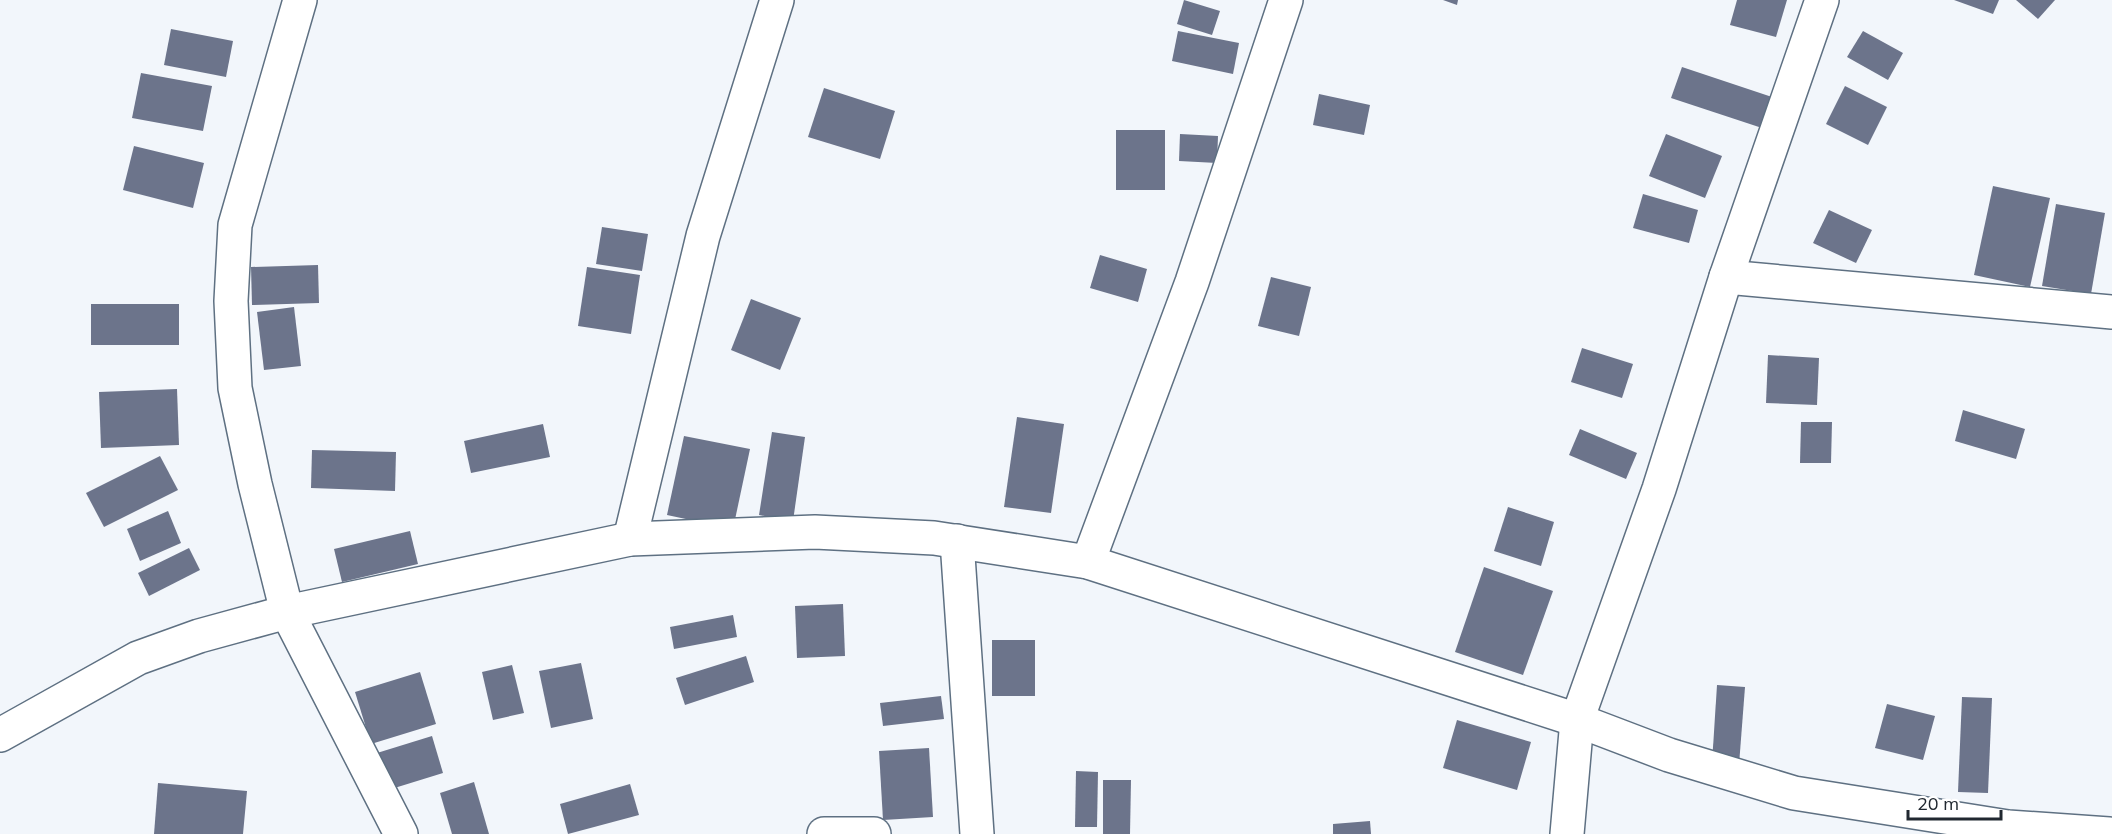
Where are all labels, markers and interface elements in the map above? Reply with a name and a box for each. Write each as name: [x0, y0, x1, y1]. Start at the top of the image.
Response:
scale bar: [1908, 783, 2001, 821]
text: 20 m: [1917, 792, 1959, 815]

